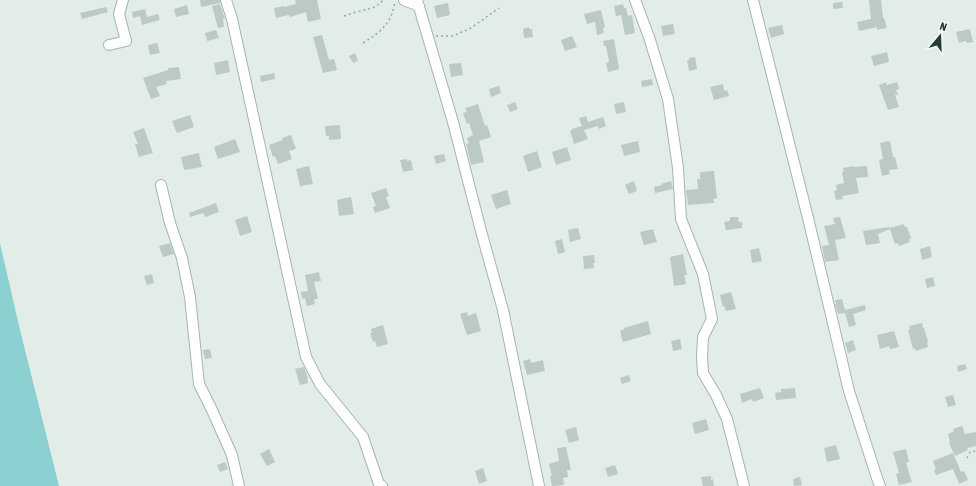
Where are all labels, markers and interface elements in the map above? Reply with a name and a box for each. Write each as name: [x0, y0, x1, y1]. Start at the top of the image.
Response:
north arrow: [920, 16, 960, 56]
text: N: [938, 20, 948, 33]

